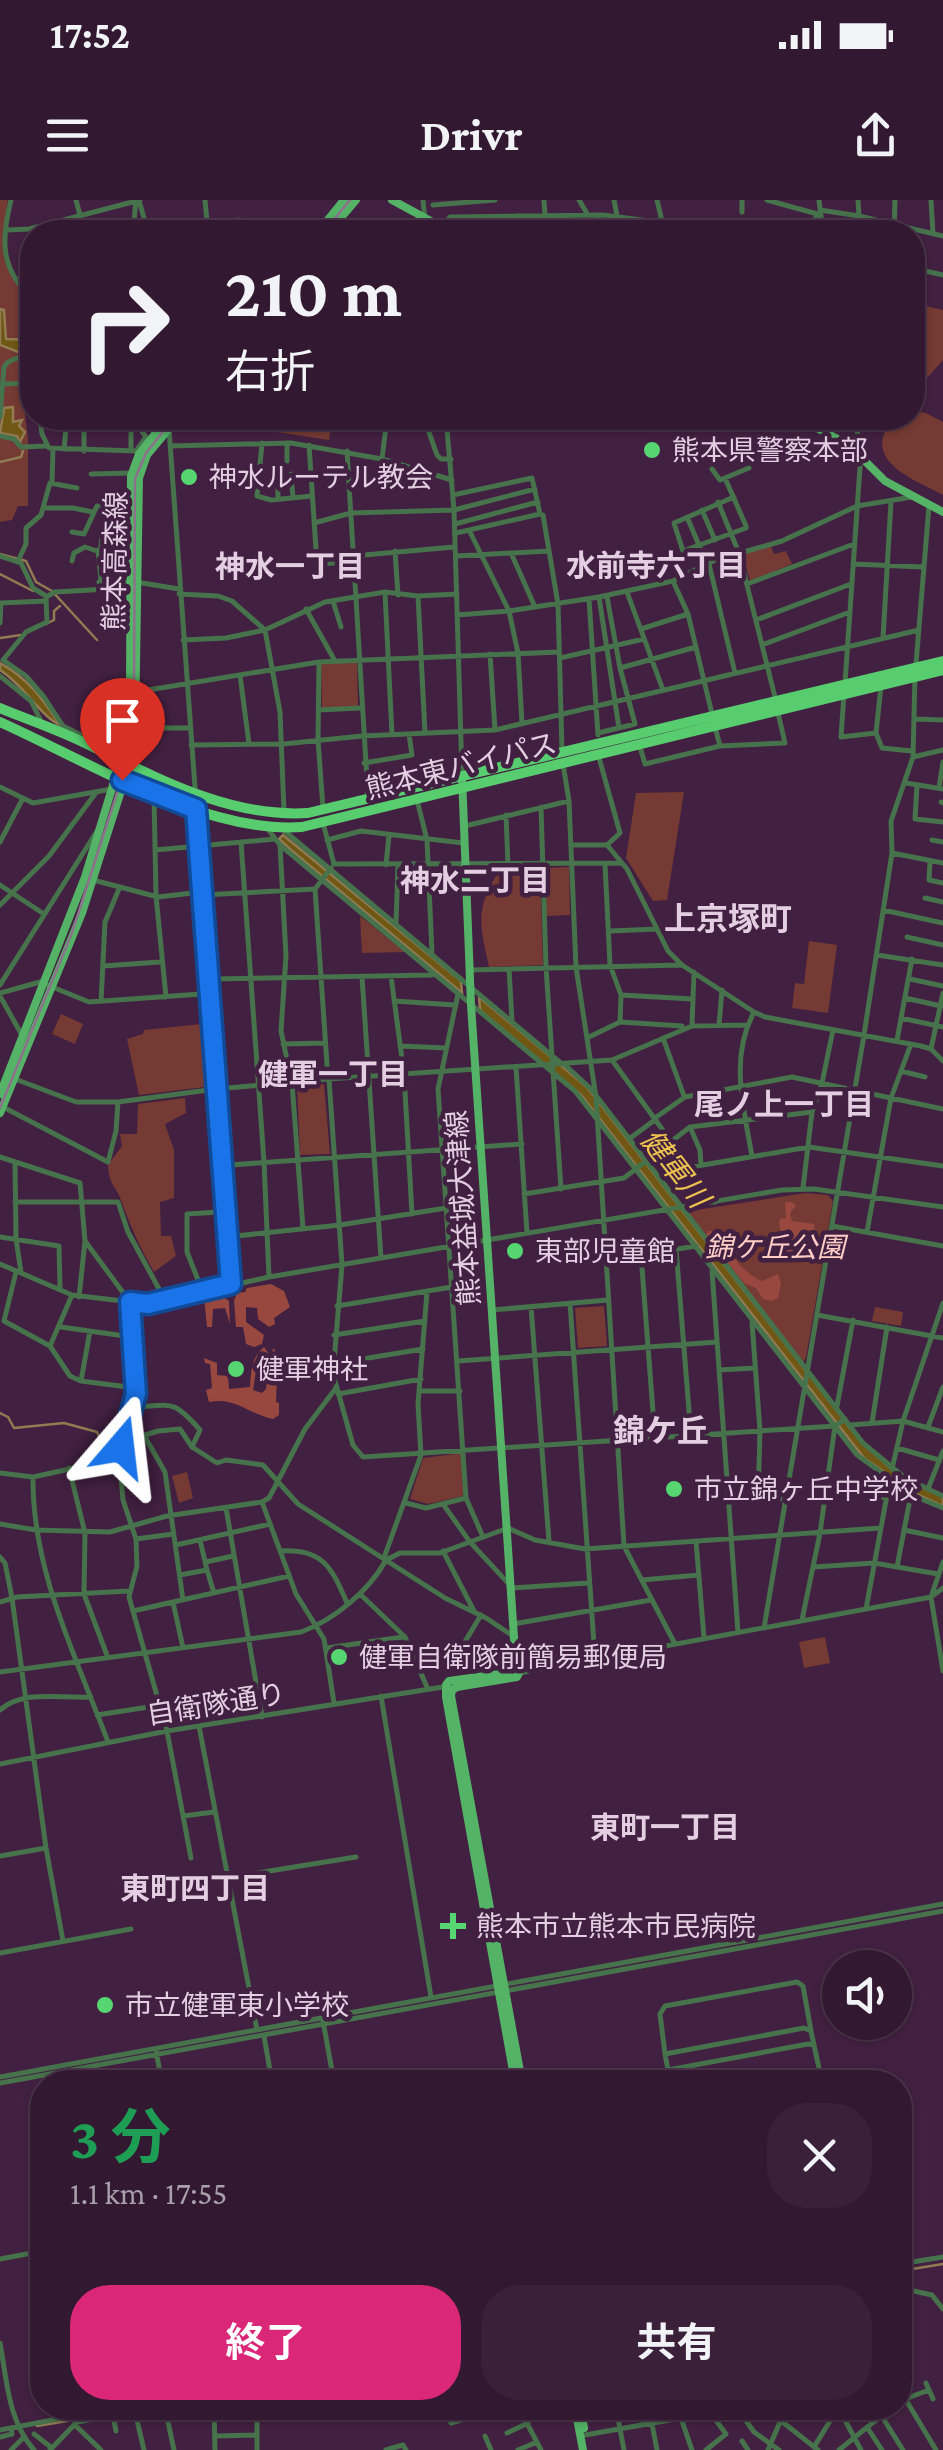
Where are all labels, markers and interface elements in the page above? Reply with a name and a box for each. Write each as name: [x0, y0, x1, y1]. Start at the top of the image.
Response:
text: 17:52: [50, 14, 130, 56]
icon: menu: [40, 108, 95, 163]
icon: share: [848, 108, 903, 163]
text: Drivr: [420, 110, 523, 160]
text: 210 m: [225, 253, 402, 331]
icon: right: [60, 260, 190, 390]
text: 右折: [225, 347, 315, 397]
place label: 熊本県警察本部: [672, 435, 868, 466]
marker: 熊本県警察本部: [641, 439, 663, 461]
place label: 神水ルーテル教会: [209, 462, 433, 493]
marker: 神水ルーテル教会: [178, 466, 200, 488]
street label: 熊本高森線: [98, 491, 132, 631]
district label: 水前寺六丁目: [566, 549, 746, 582]
district label: 神水一丁目: [215, 550, 365, 583]
pin: [80, 678, 165, 781]
icon: arrive: [95, 693, 150, 748]
street label: 熊本東バイパス: [362, 727, 560, 805]
district label: 神水二丁目: [400, 864, 550, 897]
district label: 上京塚町: [664, 901, 792, 937]
district label: 健軍一丁目: [258, 1058, 408, 1091]
district label: 尾ノ上一丁目: [694, 1088, 874, 1121]
street label: 熊本益城大津線: [441, 1109, 485, 1307]
water label: 健軍川: [634, 1122, 718, 1216]
park label: 錦ケ丘公園: [705, 1232, 849, 1263]
place label: 東部児童館: [535, 1236, 675, 1267]
marker: 東部児童館: [504, 1240, 526, 1262]
place label: 健軍神社: [256, 1354, 368, 1385]
marker: 健軍神社: [225, 1358, 247, 1380]
position arrow: [69, 1395, 173, 1499]
district label: 錦ケ丘: [613, 1413, 709, 1449]
place label: 市立錦ヶ丘中学校: [694, 1474, 918, 1505]
marker: 市立錦ヶ丘中学校: [663, 1478, 685, 1500]
place label: 健軍自衛隊前簡易郵便局: [359, 1642, 667, 1673]
marker: 健軍自衛隊前簡易郵便局: [328, 1646, 350, 1668]
street label: 自衛隊通り: [144, 1678, 288, 1730]
district label: 東町一丁目: [590, 1811, 740, 1844]
district label: 東町四丁目: [120, 1872, 270, 1905]
place label: 熊本市立熊本市民病院: [476, 1911, 756, 1942]
marker: 熊本市立熊本市民病院: [440, 1913, 466, 1939]
map controls: [822, 1950, 912, 2040]
button: sound: [822, 1950, 912, 2040]
place label: 市立健軍東小学校: [125, 1990, 349, 2021]
marker: 市立健軍東小学校: [94, 1994, 116, 2016]
button: close: [767, 2103, 872, 2208]
text: 3 分: [70, 2104, 171, 2171]
text: 1.1 km · 17:55: [70, 2175, 227, 2211]
button: 終了: [70, 2285, 461, 2400]
button: 共有: [481, 2285, 872, 2400]

